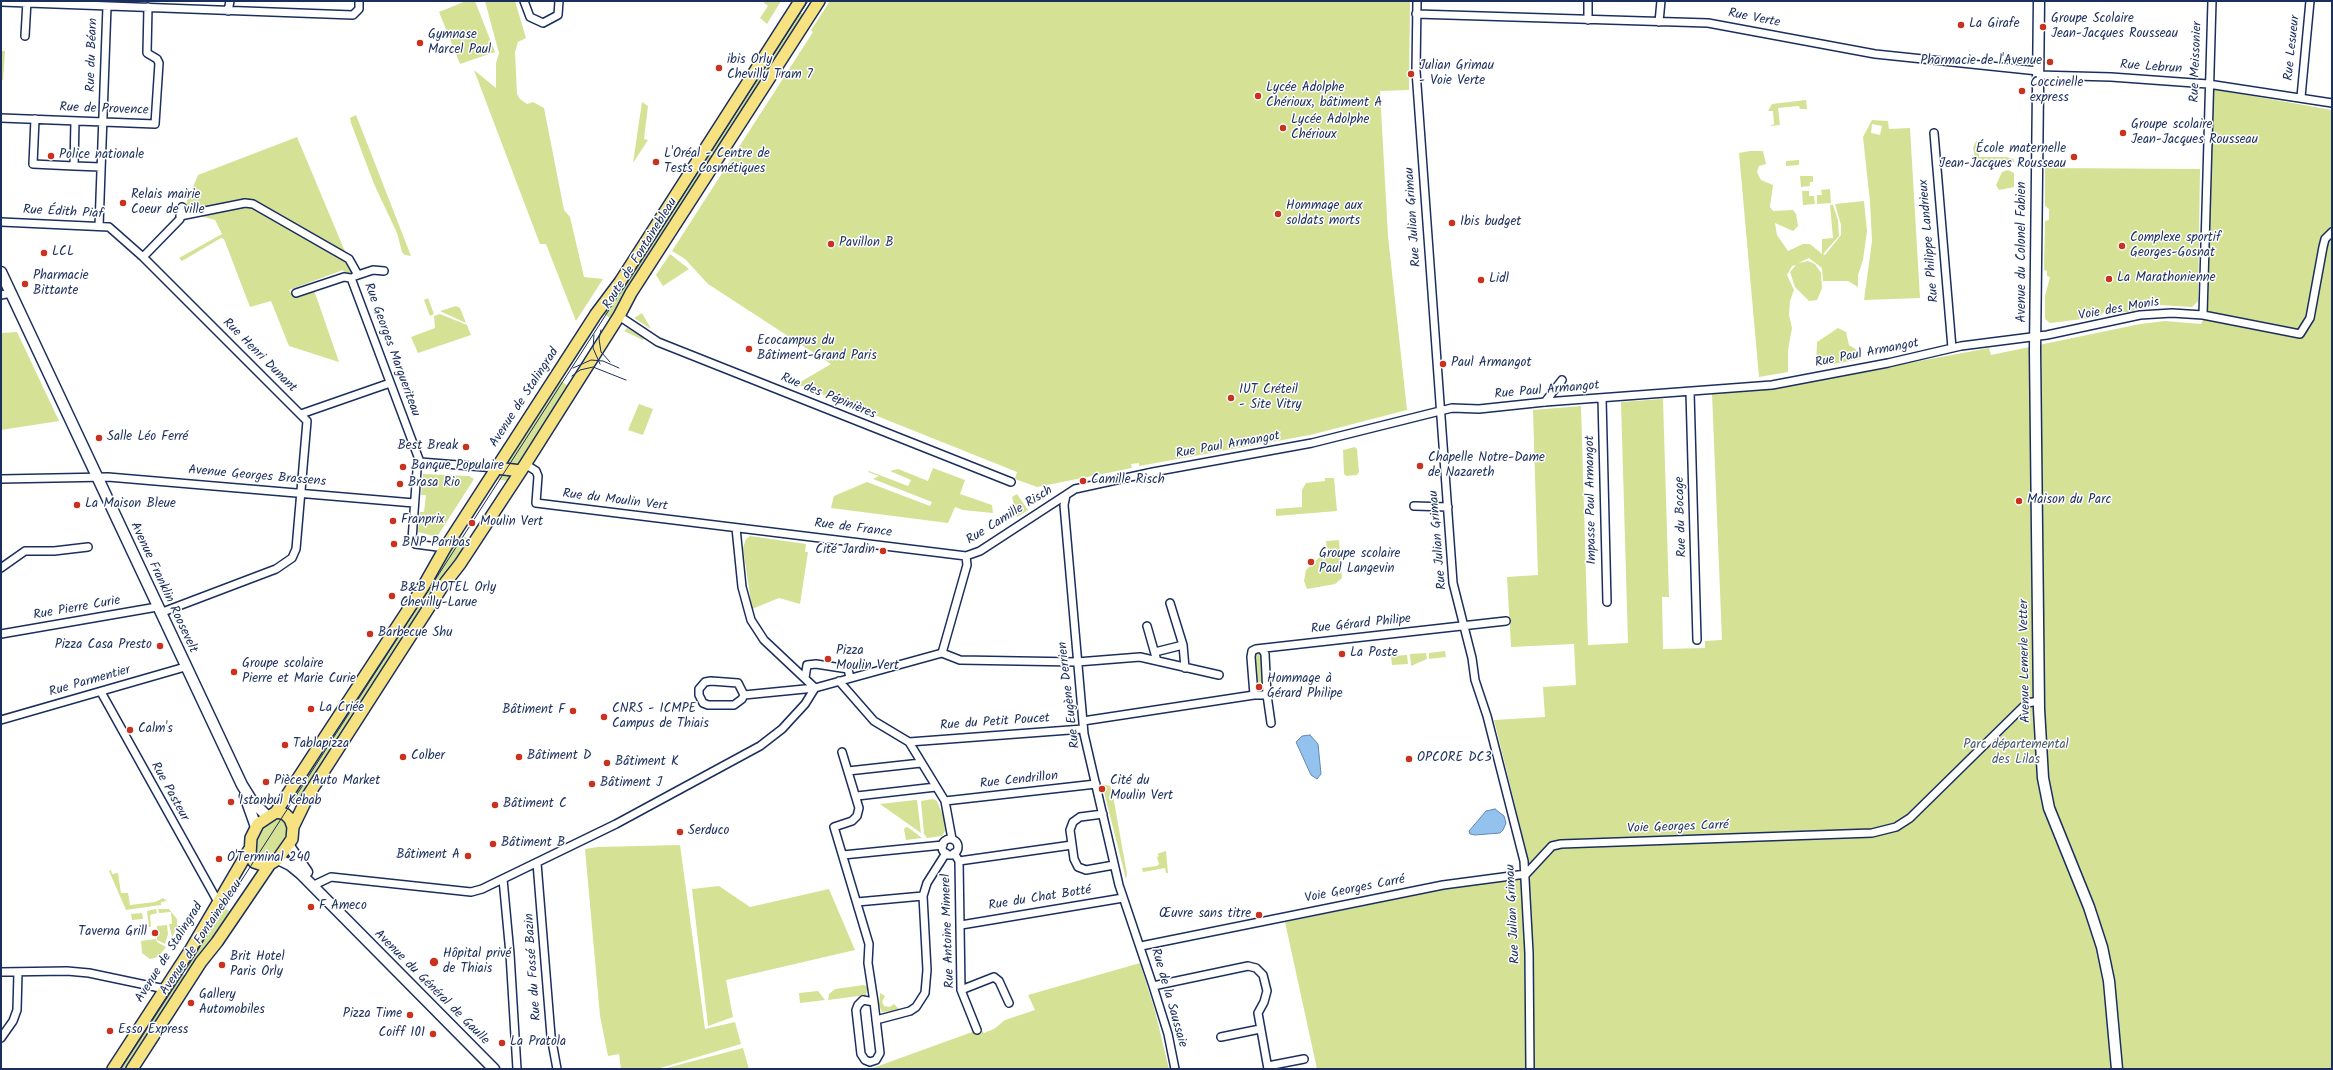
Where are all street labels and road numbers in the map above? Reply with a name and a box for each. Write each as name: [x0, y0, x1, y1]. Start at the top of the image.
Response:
street label: Rue Verte: [1727, 6, 1781, 32]
street label: Rue Lesueur: [2282, 14, 2304, 82]
street label: Rue du Béarn: [84, 18, 102, 92]
street label: Rue Meissonier: [2188, 21, 2206, 103]
street label: Rue Lebrun: [2119, 58, 2183, 78]
street label: Rue de Provence: [59, 101, 149, 119]
street label: Rue Julian Grimau: [1403, 167, 1425, 267]
street label: Rue Philippe Landrieux: [1917, 179, 1943, 303]
street label: Avenue du Colonel Fabien: [2015, 182, 2031, 322]
street label: Route de Fontainebleau: [600, 196, 682, 312]
street label: Rue Édith Piaf: [22, 203, 104, 223]
street label: Rue Georges Margueriteau: [360, 281, 422, 419]
street label: Voie des Monis: [2077, 295, 2161, 325]
street label: Rue Henri Dunant: [219, 316, 299, 396]
street label: Rue Paul Armangot: [1814, 336, 1920, 372]
street label: Avenue de Stalingrad: [487, 345, 563, 451]
street label: Rue des Pépinières: [778, 371, 878, 423]
street label: Rue Paul Armangot: [1494, 379, 1600, 403]
street label: Rue Paul Armangot: [1175, 429, 1281, 463]
street label: Impasse Paul Armangot: [1583, 435, 1601, 565]
street label: Avenue Georges Brassens: [187, 463, 327, 491]
street label: Rue du Bocage: [1673, 476, 1691, 558]
street label: Rue Camille Risch: [964, 483, 1056, 549]
street label: Rue du Moulin Vert: [562, 487, 668, 515]
street label: Rue Julian Grimau: [1427, 490, 1451, 590]
street label: Rue de France: [813, 516, 893, 542]
street label: Avenue Franklin Roosevelt: [126, 520, 200, 656]
street label: Rue Pierre Curie: [32, 594, 122, 624]
street label: Avenue Lemerle Vetter: [2017, 599, 2035, 723]
street label: Rue Gérard Philipe: [1310, 612, 1412, 638]
street label: Rue Eugène Derrien: [1056, 641, 1084, 749]
street label: Rue Parmentier: [48, 663, 132, 701]
street label: Rue du Petit Poucet: [940, 711, 1050, 735]
street label: Rue Pasteur: [146, 760, 192, 824]
street label: Rue Cendrillon: [979, 769, 1059, 793]
street label: Voie Georges Carré: [1627, 818, 1729, 838]
street label: Rue Julian Grimau: [1504, 864, 1524, 964]
street label: Rue Antoine Mimerel: [939, 873, 959, 989]
street label: Voie Georges Carré: [1303, 873, 1407, 907]
street label: Avenue de Fontainebleau: [158, 877, 246, 999]
street label: Rue du Chat Botté: [987, 883, 1093, 915]
street label: Avenue de Stalingrad: [133, 900, 207, 1006]
street label: Rue du Fossé Bazin: [522, 913, 546, 1021]
street label: Avenue du Général de Gaulle: [370, 927, 492, 1049]
street label: Rue de la Saussaie: [1146, 947, 1190, 1049]

